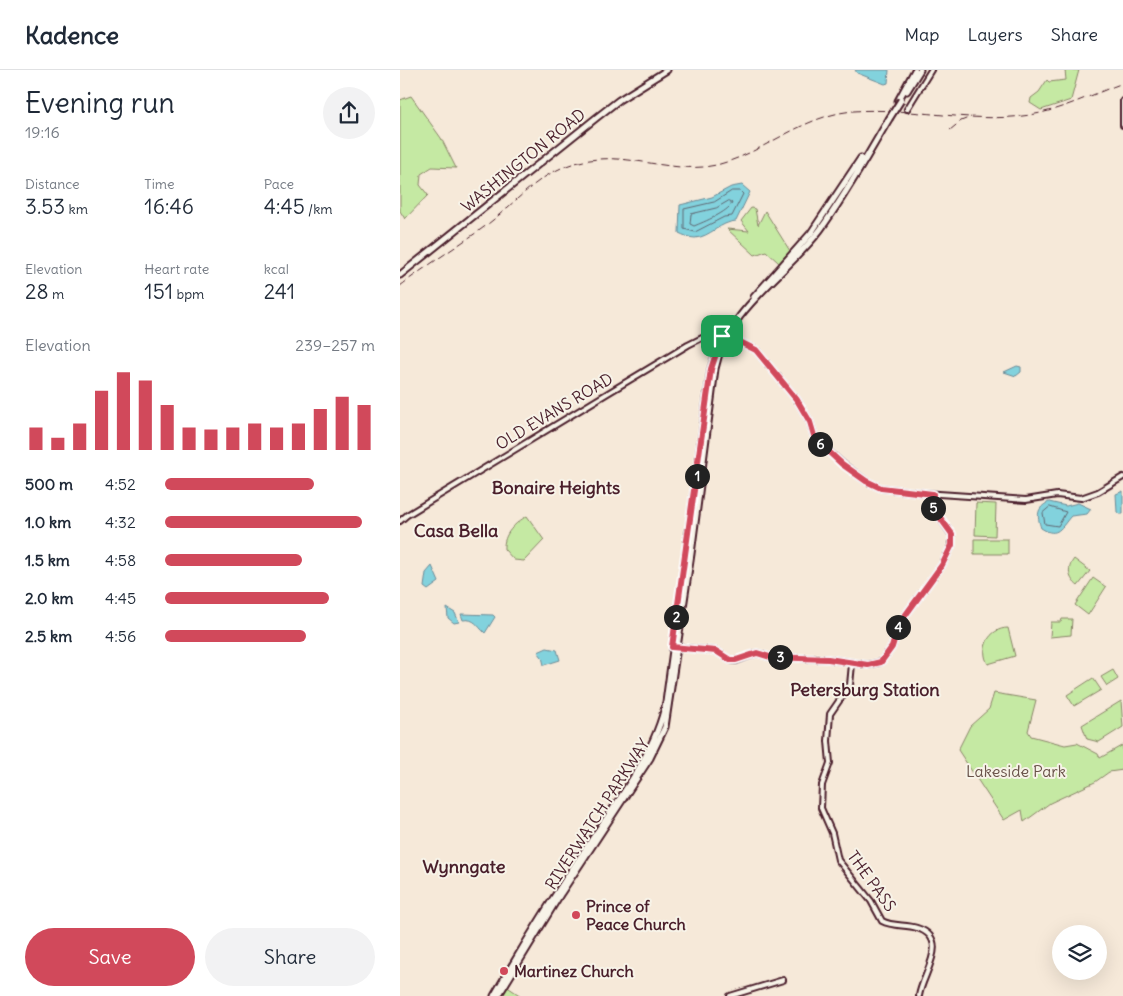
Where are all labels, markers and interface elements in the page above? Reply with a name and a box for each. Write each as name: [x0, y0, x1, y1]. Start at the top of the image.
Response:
text: Kadence: [25, 20, 119, 50]
text: Map: [904, 23, 939, 46]
text: Layers: [967, 23, 1023, 46]
text: Share: [1051, 23, 1098, 46]
text: Evening run: [25, 85, 175, 121]
button: share: [323, 87, 375, 139]
street label: WASHINGTON ROAD: [457, 104, 589, 216]
text: 19:16: [25, 122, 60, 142]
text: Distance: [25, 175, 80, 193]
text: Time: [144, 175, 175, 193]
text: Pace: [264, 175, 294, 193]
text: 3.53: [25, 193, 65, 220]
text: 16:46: [144, 193, 194, 220]
text: 4:45: [264, 193, 305, 220]
text: km: [65, 200, 88, 218]
text: /km: [305, 200, 333, 218]
text: Elevation: [25, 260, 82, 278]
text: Heart rate: [144, 260, 209, 278]
text: kcal: [264, 260, 289, 278]
text: 28: [25, 278, 49, 305]
text: 151: [144, 278, 173, 305]
text: 241: [264, 278, 295, 305]
text: m: [49, 285, 64, 303]
text: bpm: [173, 285, 204, 303]
pin: [701, 315, 743, 357]
icon: arrive: [708, 322, 736, 350]
text: Elevation: [25, 335, 91, 355]
text: 239–257 m: [295, 335, 375, 355]
street label: OLD EVANS ROAD: [492, 368, 616, 454]
pin: 6: [808, 432, 832, 456]
text: 6: [816, 435, 825, 453]
pin: 1: [684, 464, 710, 488]
text: 1: [695, 467, 700, 485]
text: 500 m: [25, 474, 73, 494]
text: 4:52: [105, 474, 136, 494]
district label: Bonaire Heights: [492, 476, 620, 499]
pin: 5: [920, 496, 946, 520]
text: 5: [929, 499, 938, 517]
text: 1.0 km: [25, 512, 71, 532]
text: 4:32: [105, 512, 136, 532]
district label: Casa Bella: [414, 519, 498, 542]
text: 1.5 km: [25, 550, 70, 570]
text: 4:58: [105, 550, 136, 570]
text: 2.0 km: [25, 588, 74, 608]
text: 4:45: [105, 588, 136, 608]
pin: 2: [664, 604, 688, 630]
text: 2: [673, 608, 680, 626]
pin: 4: [886, 614, 910, 640]
text: 4: [894, 618, 903, 636]
text: 2.5 km: [25, 626, 72, 646]
text: 4:56: [105, 626, 136, 646]
pin: 3: [768, 644, 792, 670]
text: 3: [777, 648, 784, 666]
district label: Petersburg Station: [790, 678, 940, 701]
street label: RIVERWATCH PARKWAY: [541, 735, 653, 893]
park label: Lakeside Park: [966, 761, 1066, 781]
street label: THE PASS: [843, 847, 901, 915]
district label: Wynngate: [423, 855, 506, 878]
place label: Prince of Peace Church: [586, 896, 686, 934]
marker: Prince of Peace Church: [570, 909, 582, 921]
map controls: [1052, 925, 1107, 980]
button: layers: [1052, 925, 1107, 980]
button: Save: [25, 928, 195, 986]
button: Share: [205, 928, 375, 986]
place label: Martinez Church: [514, 961, 634, 981]
marker: Martinez Church: [498, 965, 510, 977]

